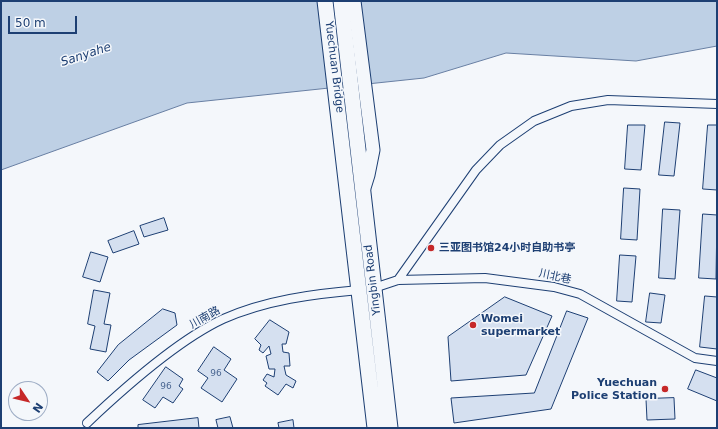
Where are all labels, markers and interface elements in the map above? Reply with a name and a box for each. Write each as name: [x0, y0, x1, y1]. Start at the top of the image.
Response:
scale bar: [10, 8, 79, 34]
text: 50 m: [15, 16, 46, 30]
street label: Yuechuan Bridge: [322, 20, 346, 114]
water label: Sanyahe: [59, 40, 113, 70]
place label: 三亚图书馆24小时自助书亭: [439, 241, 575, 255]
marker: 三亚图书馆24小时自助书亭: [426, 243, 436, 253]
street label: Yingbin Road: [362, 244, 384, 316]
street label: 川北巷: [537, 267, 573, 287]
street label: 川南路: [187, 304, 223, 332]
place label: Womei supermarket: [481, 312, 560, 338]
marker: Womei supermarket: [468, 320, 478, 330]
house number: 96: [210, 369, 222, 379]
place label: Yuechuan Police Station: [571, 376, 657, 402]
north arrow: [8, 381, 48, 421]
house number: 96: [160, 382, 172, 392]
marker: Yuechuan Police Station: [660, 384, 670, 394]
text: N: [29, 400, 45, 415]

